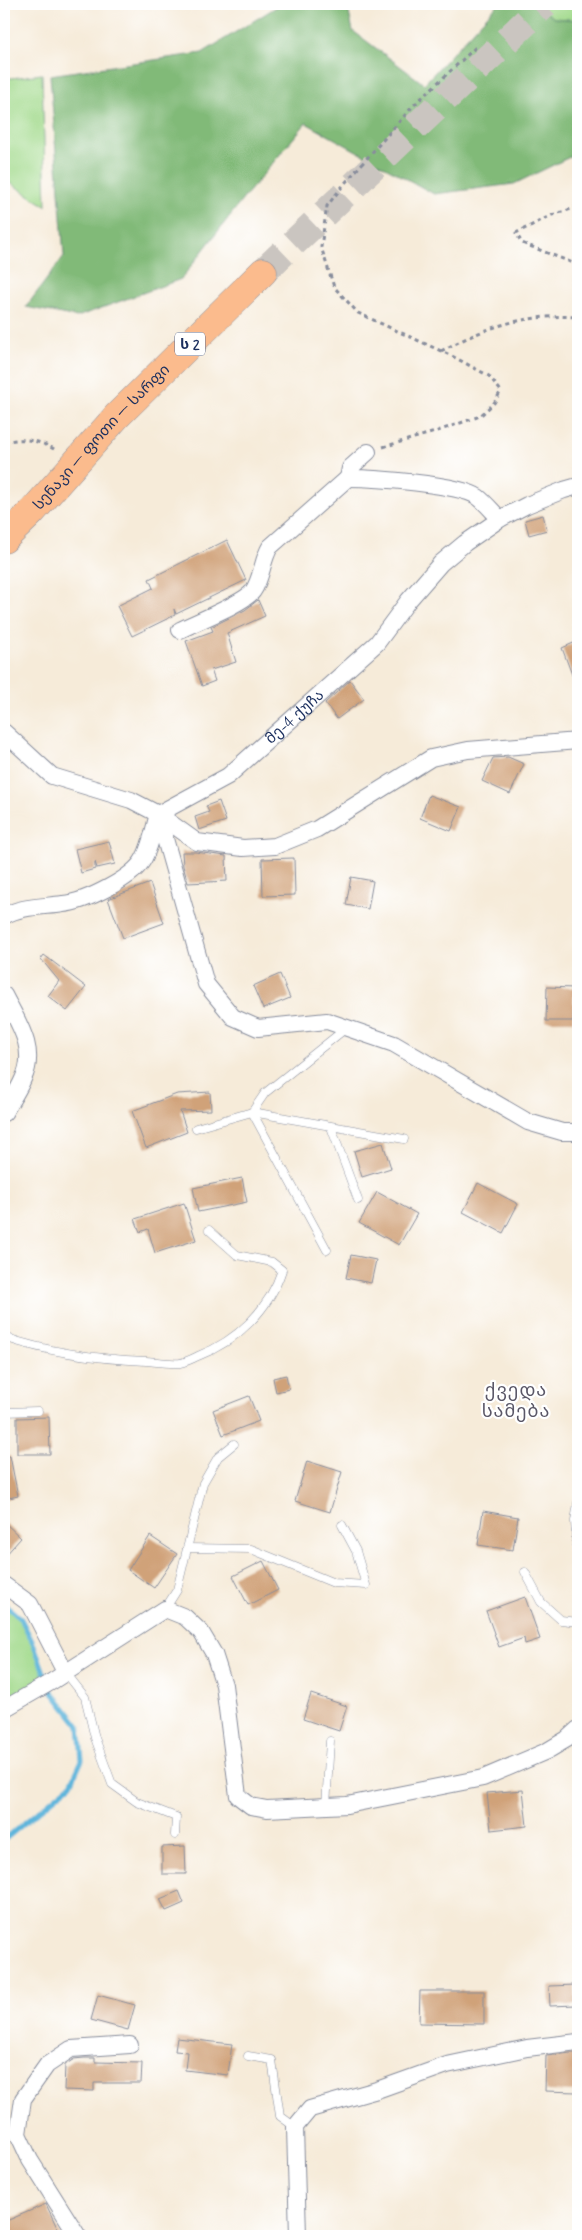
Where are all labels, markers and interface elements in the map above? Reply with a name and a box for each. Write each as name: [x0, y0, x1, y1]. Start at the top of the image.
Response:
road number: ს 2: [175, 332, 205, 356]
street label: სენაკი — ფოთი — სარფი: [29, 361, 174, 515]
street label: მე-4 ქუჩა: [262, 686, 329, 749]
district label: ქვედა სამება: [482, 1379, 550, 1424]

